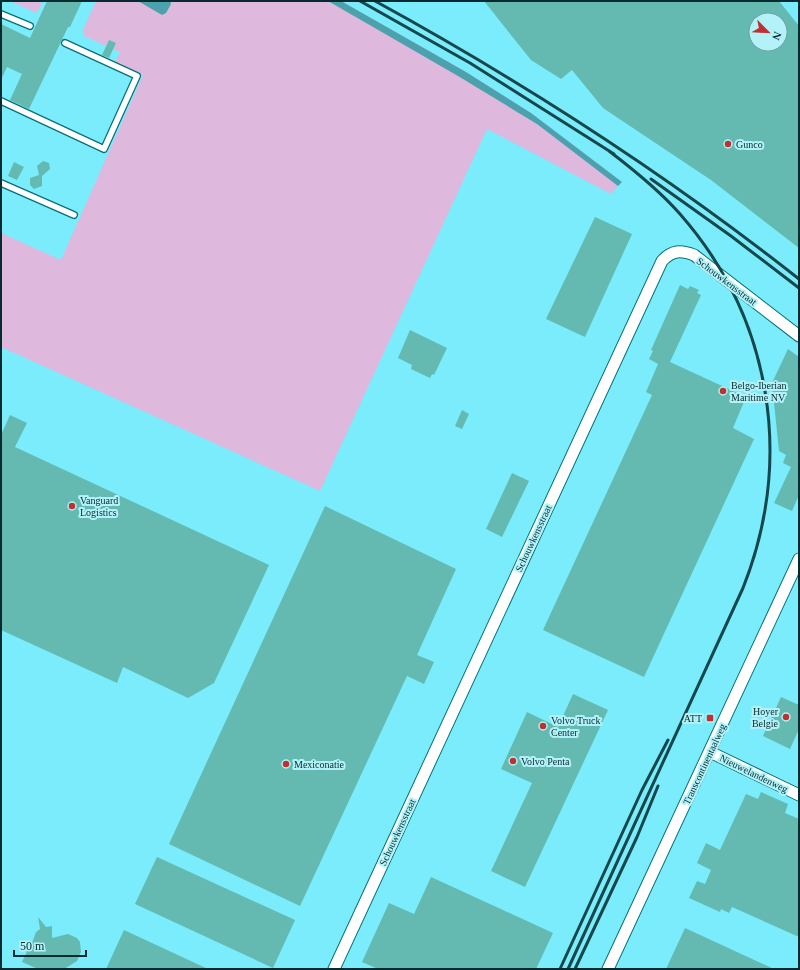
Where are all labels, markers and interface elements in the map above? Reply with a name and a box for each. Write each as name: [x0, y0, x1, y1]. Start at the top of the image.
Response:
north arrow: [748, 12, 788, 52]
text: N: [770, 30, 784, 42]
marker: Gunco: [723, 139, 733, 149]
place label: Gunco: [736, 139, 763, 150]
street label: Schouwkensstraat: [695, 255, 759, 308]
place label: Belgo-Iberian Maritime NV: [731, 380, 787, 403]
marker: Belgo-Iberian Maritime NV: [718, 386, 728, 396]
place label: Vanguard Logistics: [80, 495, 118, 518]
marker: Vanguard Logistics: [67, 501, 77, 511]
street label: Schouwkensstraat: [513, 503, 554, 573]
place label: Hoyer Belgie: [752, 706, 779, 729]
marker: Hoyer Belgie: [781, 712, 791, 722]
place label: ATT: [684, 713, 702, 724]
marker: ATT: [705, 713, 715, 723]
place label: Volvo Truck Center: [551, 715, 601, 738]
marker: Volvo Truck Center: [538, 721, 548, 731]
street label: Transcontinentaalweg: [681, 722, 728, 806]
street label: Nieuwelandenweg: [718, 752, 790, 795]
marker: Volvo Penta: [508, 756, 518, 766]
place label: Volvo Penta: [521, 756, 570, 767]
marker: Mexiconatie: [281, 759, 291, 769]
place label: Mexiconatie: [294, 759, 345, 770]
street label: Schouwkensstraat: [377, 797, 418, 867]
scale bar: [14, 932, 86, 958]
text: 50 m: [20, 939, 45, 953]

